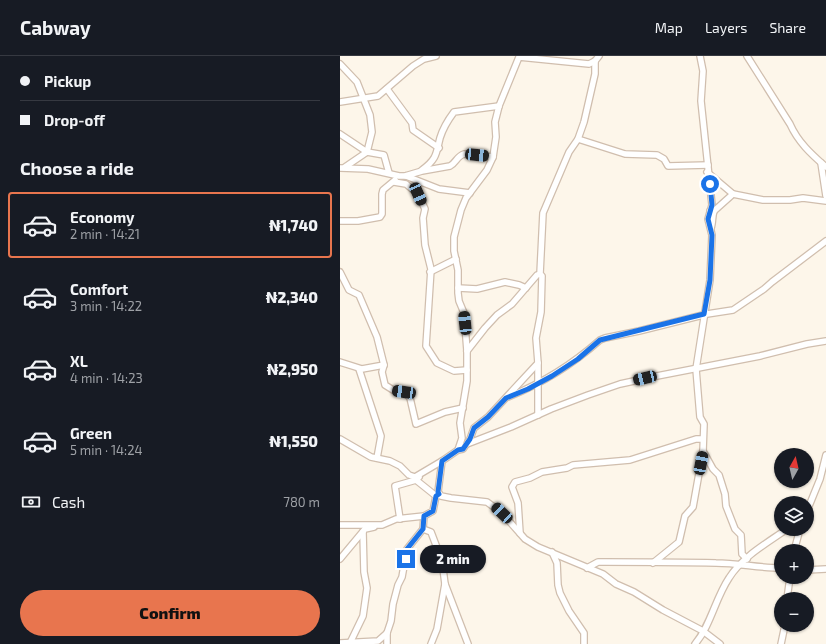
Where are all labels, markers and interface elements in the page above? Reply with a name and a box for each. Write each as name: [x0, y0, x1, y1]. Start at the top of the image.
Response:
text: Cabway: [20, 16, 91, 39]
text: Map: [655, 19, 683, 36]
text: Layers: [705, 19, 747, 36]
text: Share: [769, 19, 806, 36]
text: Pickup: [44, 72, 91, 90]
text: Drop-off: [44, 111, 105, 129]
car: [464, 148, 490, 162]
text: Choose a ride: [20, 157, 134, 179]
route start: [701, 175, 719, 193]
car: [408, 181, 428, 207]
icon: car: [22, 207, 58, 243]
text: Economy: [70, 208, 135, 226]
text: ₦1,740: [269, 216, 318, 234]
text: 2 min · 14:21: [70, 226, 140, 242]
icon: car: [22, 279, 58, 315]
text: Comfort: [70, 280, 128, 298]
text: ₦2,340: [266, 288, 318, 306]
text: 3 min · 14:22: [70, 298, 142, 314]
car: [458, 310, 472, 336]
icon: car: [22, 351, 58, 387]
text: XL: [70, 352, 88, 370]
text: ₦2,950: [267, 360, 318, 378]
car: [632, 369, 658, 387]
text: 4 min · 14:23: [70, 370, 143, 386]
car: [391, 384, 417, 400]
icon: car: [22, 423, 58, 459]
text: Green: [70, 424, 112, 442]
text: ₦1,550: [269, 432, 318, 450]
text: 5 min · 14:24: [70, 442, 142, 458]
north arrow: [774, 448, 814, 488]
map controls: [774, 448, 814, 632]
car: [693, 450, 709, 476]
icon: cash: [20, 491, 42, 513]
text: Cash: [52, 493, 85, 511]
text: 780 m: [283, 494, 320, 510]
button: layers: [774, 496, 814, 536]
car: [489, 500, 515, 526]
button: +: [774, 544, 814, 584]
callout: 2 min: [420, 545, 486, 573]
route end: [397, 550, 415, 568]
text: 2 min: [436, 551, 470, 567]
button: Confirm: [20, 590, 320, 636]
button: −: [774, 592, 814, 632]

